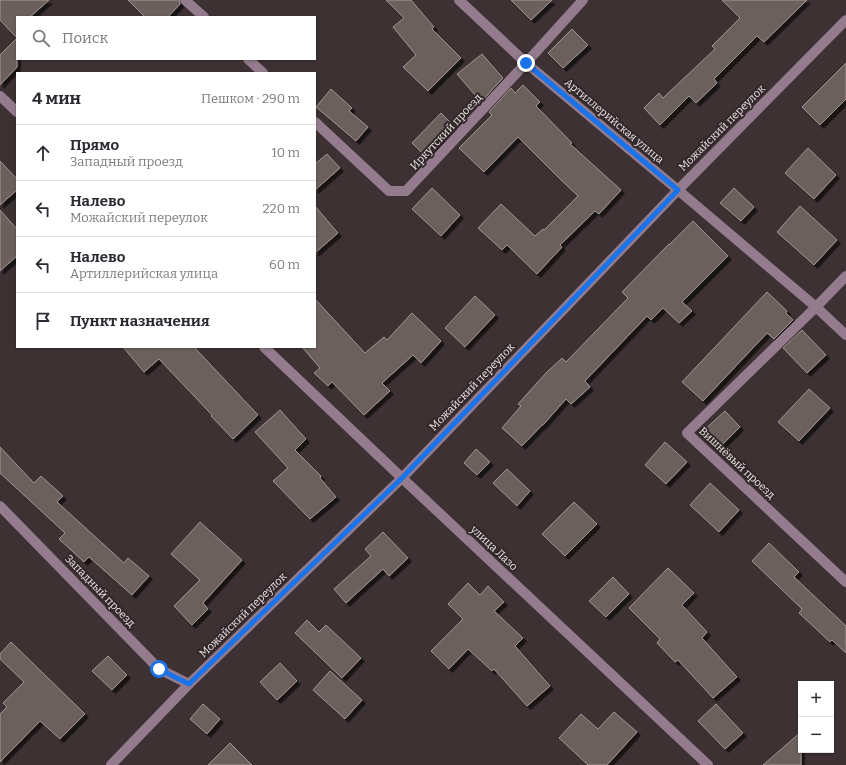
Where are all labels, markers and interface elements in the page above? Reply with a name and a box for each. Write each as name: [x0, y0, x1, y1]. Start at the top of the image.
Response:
search box: [16, 16, 316, 60]
icon: search: [30, 27, 52, 49]
text: Поиск: [62, 29, 108, 47]
route end: [517, 54, 535, 72]
street label: Артиллерийская улица: [562, 76, 666, 166]
street label: Можайский переулок: [676, 82, 768, 174]
text: 4 мин: [32, 88, 81, 109]
text: Пешком · 290 m: [201, 91, 300, 106]
street label: Иркутский проезд: [407, 91, 485, 173]
text: Прямо: [70, 136, 119, 154]
icon: ahead: [32, 142, 54, 164]
text: 10 m: [271, 145, 300, 160]
text: Западный проезд: [70, 154, 183, 169]
text: Налево: [70, 192, 125, 210]
icon: left: [32, 198, 54, 220]
text: 220 m: [263, 201, 300, 216]
text: Можайский переулок: [70, 210, 208, 225]
text: Налево: [70, 248, 125, 266]
icon: left: [32, 254, 54, 276]
text: 60 m: [269, 257, 300, 272]
text: Артиллерийская улица: [70, 266, 218, 281]
icon: arrive: [32, 310, 54, 332]
text: Пункт назначения: [70, 312, 210, 330]
street label: Можайский переулок: [427, 340, 518, 433]
street label: Вишнёвый проезд: [696, 424, 778, 502]
street label: улица Лазо: [467, 522, 520, 573]
street label: Западный проезд: [62, 552, 138, 630]
street label: Можайский переулок: [197, 569, 290, 660]
route start: [150, 660, 168, 678]
map controls: [798, 681, 834, 753]
button: +: [798, 681, 834, 717]
button: −: [798, 717, 834, 753]

